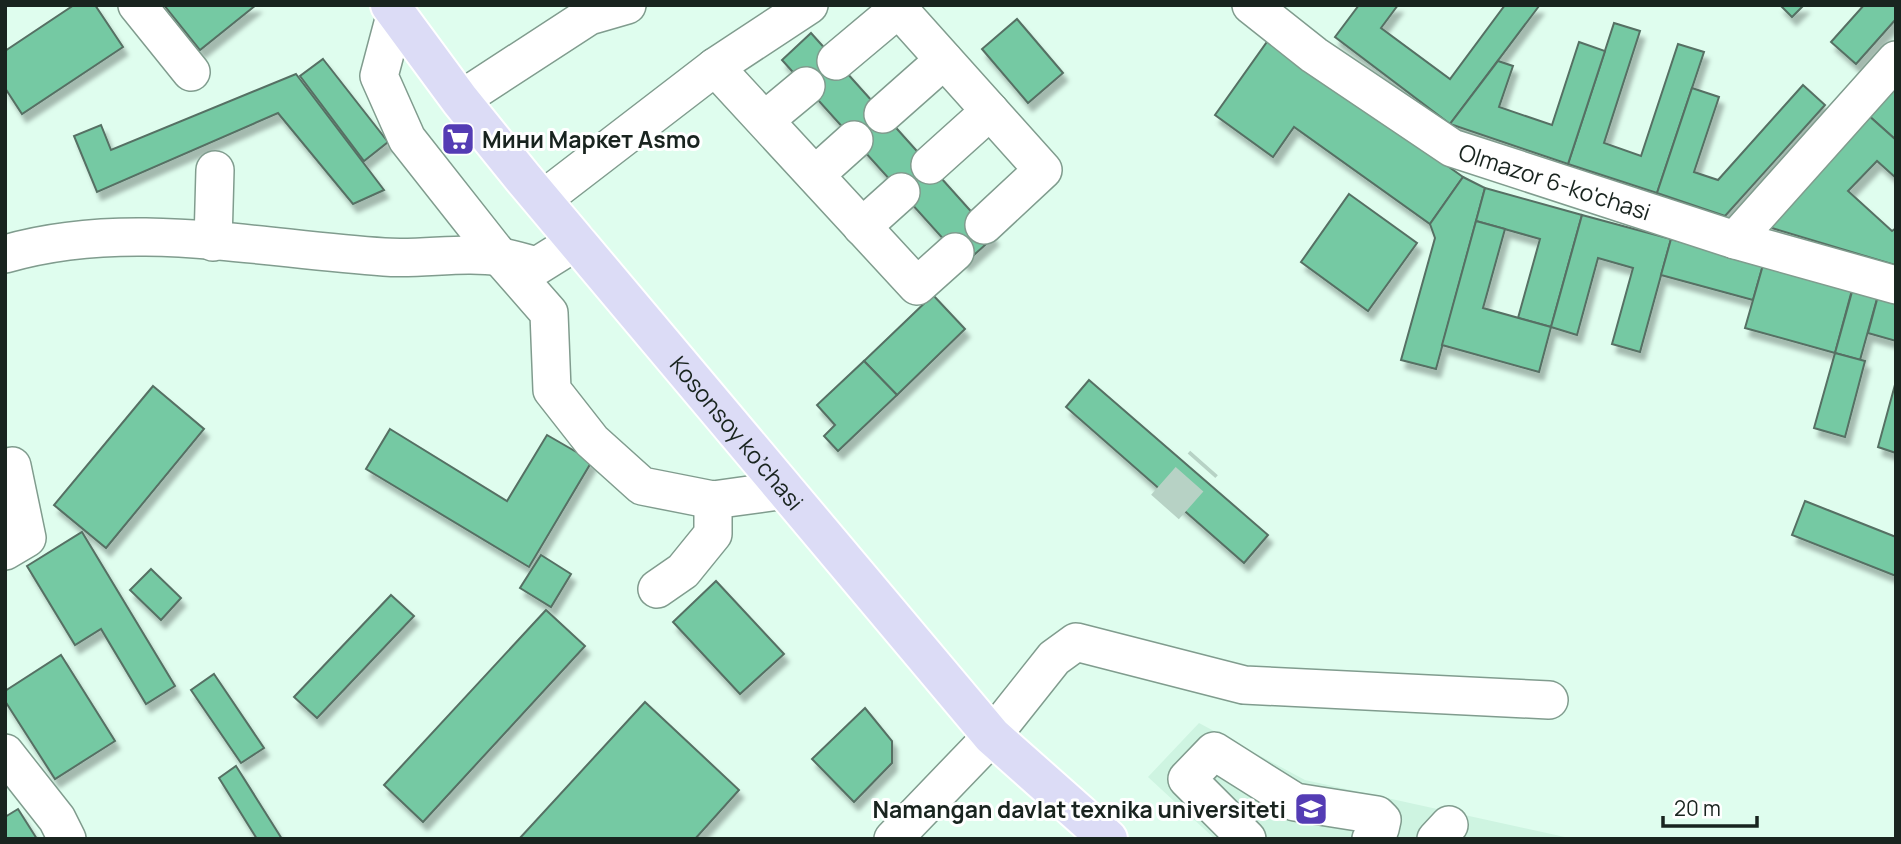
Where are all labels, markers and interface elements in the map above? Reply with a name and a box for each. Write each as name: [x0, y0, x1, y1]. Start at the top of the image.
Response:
supermarket icon: Мини Маркет Asmo: [439, 120, 477, 158]
place label: Мини Маркет Asmo: [482, 123, 700, 155]
street label: Olmazor 6-ko'chasi: [1455, 135, 1655, 228]
street label: Kosonsoy ko’chasi: [663, 349, 811, 517]
scale bar: [1663, 784, 1758, 828]
school or university icon: Namangan davlat texnika universiteti: [1292, 790, 1330, 828]
place label: Namangan davlat texnika universiteti: [873, 793, 1286, 825]
text: 20 m: [1674, 794, 1721, 822]

